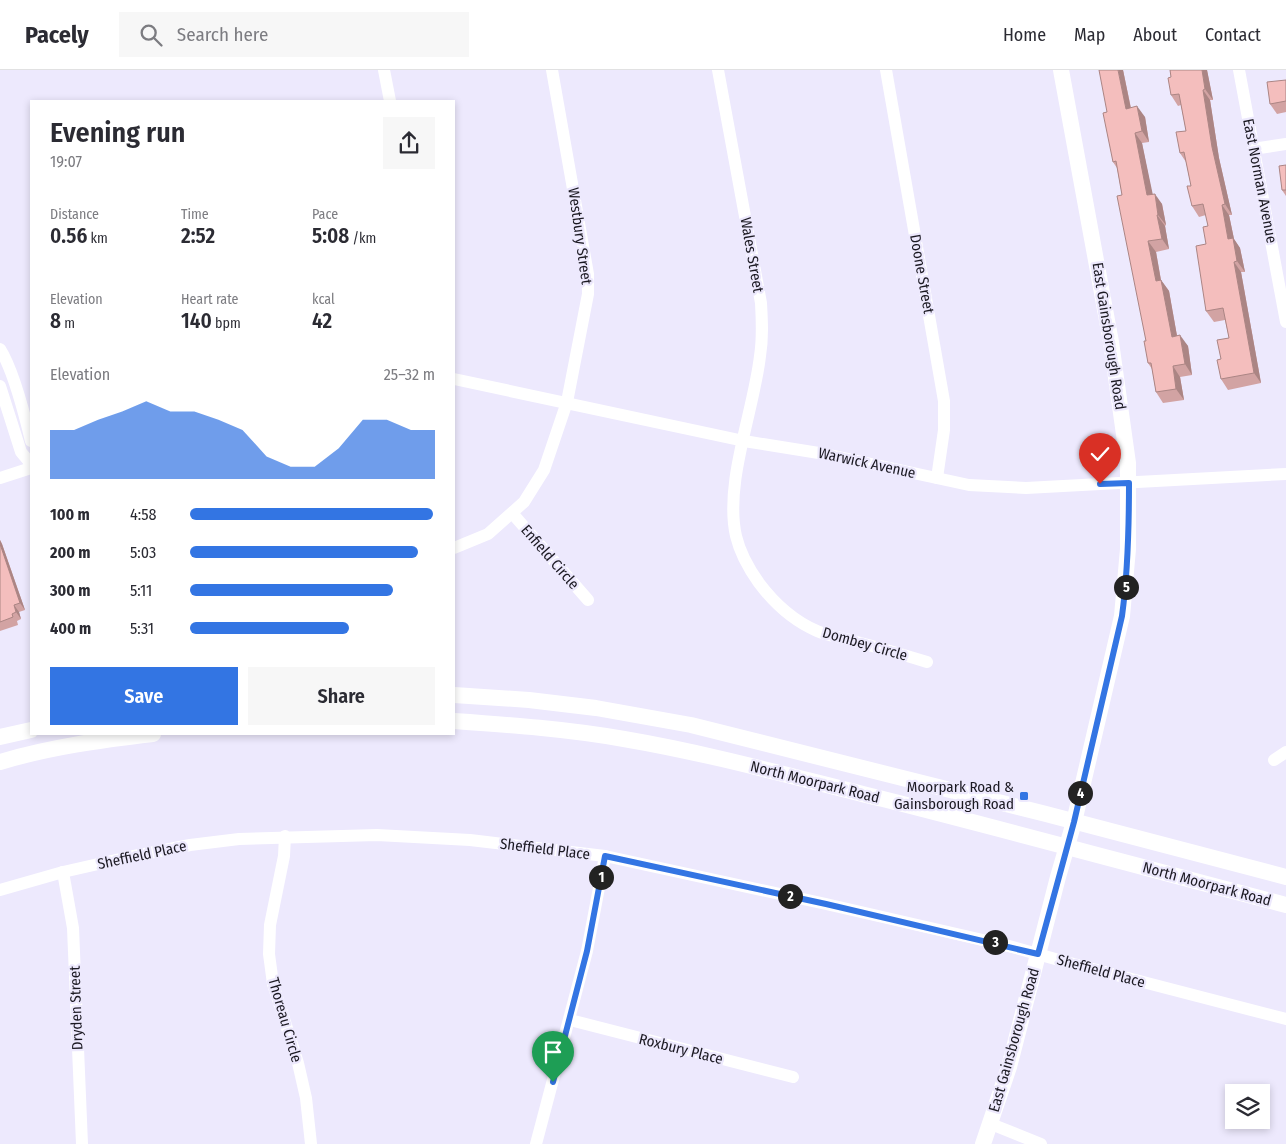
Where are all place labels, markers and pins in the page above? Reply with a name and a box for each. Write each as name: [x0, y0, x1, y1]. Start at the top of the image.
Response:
pin: [1079, 433, 1121, 484]
pin: 5: [1114, 574, 1138, 600]
place label: Moorpark Road & Gainsborough Road: [894, 778, 1014, 813]
pin: 4: [1068, 780, 1092, 806]
marker: Moorpark Road & Gainsborough Road: [1018, 790, 1030, 802]
pin: 1: [588, 864, 614, 890]
pin: 2: [778, 884, 802, 908]
pin: 3: [982, 930, 1008, 954]
pin: [532, 1031, 574, 1082]

